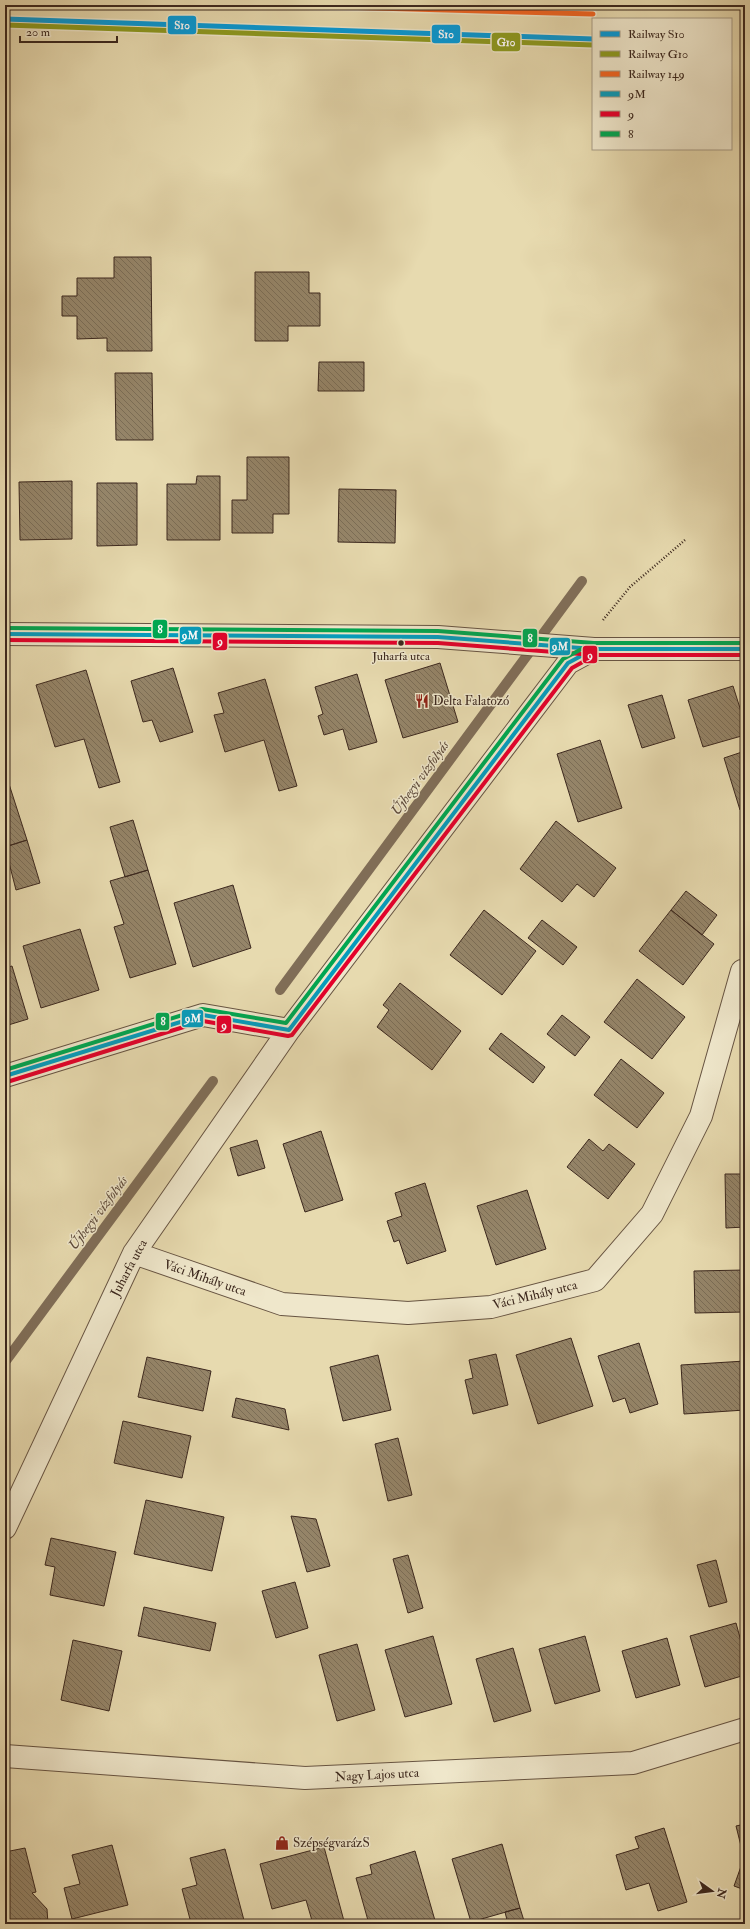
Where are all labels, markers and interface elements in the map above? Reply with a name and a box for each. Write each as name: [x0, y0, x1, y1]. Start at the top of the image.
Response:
line badge: S10: [167, 15, 197, 35]
scale bar: [20, 18, 117, 44]
legend: [592, 18, 732, 150]
text: S10: [174, 19, 190, 32]
line badge: S10: [431, 24, 461, 44]
text: 20 m: [26, 25, 51, 40]
text: Railway S10: [628, 27, 685, 42]
text: S10: [438, 28, 454, 41]
line badge: G10: [491, 32, 521, 52]
text: G10: [497, 36, 516, 49]
text: Railway G10: [628, 47, 688, 62]
text: Railway 149: [628, 67, 685, 82]
text: 9M: [627, 87, 646, 102]
text: 9: [627, 107, 634, 122]
text: 8: [628, 127, 634, 142]
line badge: 8: [152, 619, 168, 639]
text: 8: [157, 623, 163, 636]
line badge: 9M: [179, 626, 202, 645]
line badge: 8: [522, 628, 538, 648]
text: 9M: [181, 629, 198, 642]
line badge: 9: [212, 632, 228, 651]
text: 8: [527, 632, 533, 645]
text: 9: [216, 635, 223, 648]
line badge: 9M: [549, 637, 571, 656]
marker: Juharfa utca: [396, 638, 406, 648]
text: 9M: [551, 640, 568, 653]
line badge: 9: [582, 645, 598, 664]
place label: Juharfa utca: [371, 649, 431, 664]
text: 9: [586, 649, 593, 662]
restaurant icon: Delta Falatozó: [414, 693, 430, 709]
place label: Delta Falatozó: [433, 693, 509, 709]
water label: Újhegyi vízfolyás: [386, 736, 453, 819]
line badge: 9M: [181, 1009, 204, 1028]
line badge: 8: [155, 1012, 170, 1031]
text: 9M: [184, 1012, 201, 1025]
text: 8: [160, 1015, 166, 1028]
line badge: 9: [216, 1015, 232, 1034]
text: 9: [220, 1019, 227, 1032]
water label: Újhegyi vízfolyás: [64, 1171, 132, 1253]
street label: Juharfa utca: [107, 1236, 151, 1300]
street label: Váci Mihály utca: [161, 1256, 249, 1301]
street label: Váci Mihály utca: [491, 1277, 580, 1314]
street label: Nagy Lajos utca: [334, 1765, 420, 1786]
shop icon: SzépségvarázS: [274, 1835, 290, 1851]
place label: SzépségvarázS: [293, 1835, 370, 1852]
north arrow: [692, 1871, 732, 1911]
text: N: [713, 1886, 729, 1901]

